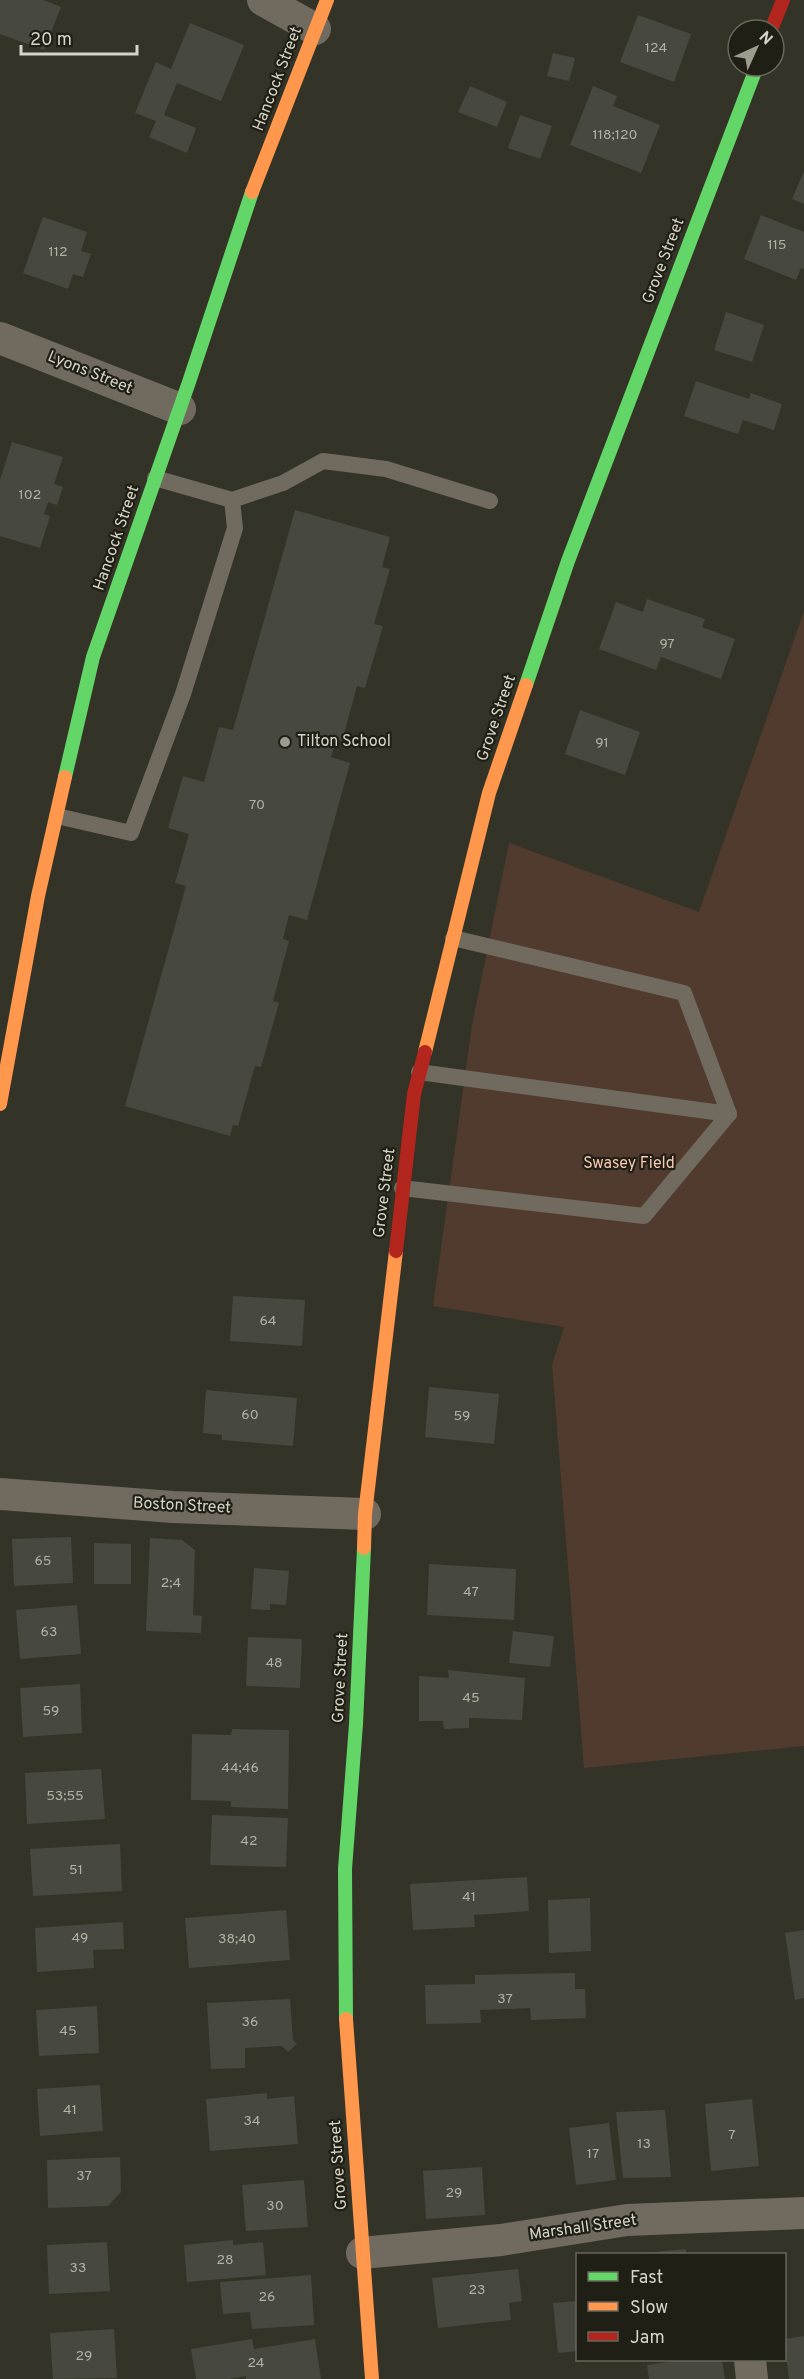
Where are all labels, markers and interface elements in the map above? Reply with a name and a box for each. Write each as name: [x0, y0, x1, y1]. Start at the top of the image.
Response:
scale bar: [21, 18, 136, 56]
north arrow: [726, 18, 786, 78]
street label: Hancock Street: [249, 24, 307, 134]
text: N: [754, 28, 776, 50]
text: 20 m: [30, 29, 72, 52]
house number: 124: [645, 40, 667, 57]
house number: 118;120: [593, 127, 637, 144]
street label: Grove Street: [638, 215, 690, 307]
house number: 115: [767, 237, 787, 254]
house number: 112: [48, 244, 68, 261]
street label: Lyons Street: [45, 347, 135, 399]
street label: Hancock Street: [90, 483, 144, 593]
house number: 102: [19, 487, 41, 504]
house number: 97: [659, 636, 675, 653]
street label: Grove Street: [473, 672, 521, 764]
place label: Tilton School: [297, 732, 391, 752]
marker: Tilton School: [278, 735, 292, 749]
house number: 91: [595, 735, 609, 752]
house number: 70: [249, 797, 265, 814]
street label: Grove Street: [370, 1147, 400, 1239]
park label: Swasey Field: [583, 1154, 675, 1174]
house number: 64: [259, 1313, 277, 1330]
house number: 60: [241, 1407, 259, 1424]
house number: 59: [454, 1408, 470, 1425]
street label: Boston Street: [132, 1493, 232, 1519]
house number: 65: [34, 1553, 52, 1570]
house number: 2;4: [161, 1575, 181, 1592]
house number: 47: [463, 1584, 479, 1601]
house number: 63: [41, 1624, 57, 1641]
street label: Grove Street: [329, 1632, 353, 1724]
house number: 48: [265, 1655, 283, 1672]
house number: 45: [462, 1690, 480, 1707]
house number: 59: [43, 1703, 59, 1720]
house number: 44;46: [221, 1760, 259, 1777]
house number: 53;55: [46, 1788, 84, 1805]
house number: 42: [240, 1833, 258, 1850]
house number: 51: [69, 1862, 83, 1879]
house number: 41: [462, 1889, 476, 1906]
house number: 49: [72, 1930, 88, 1947]
house number: 38;40: [218, 1931, 256, 1948]
house number: 37: [497, 1991, 513, 2008]
house number: 36: [242, 2014, 258, 2031]
house number: 45: [59, 2023, 77, 2040]
house number: 41: [63, 2102, 77, 2119]
house number: 34: [243, 2113, 261, 2130]
street label: Grove Street: [326, 2119, 352, 2211]
house number: 7: [728, 2127, 736, 2144]
house number: 13: [637, 2136, 651, 2153]
house number: 17: [587, 2146, 599, 2163]
house number: 37: [76, 2168, 92, 2185]
house number: 29: [446, 2185, 462, 2202]
house number: 30: [266, 2198, 284, 2215]
street label: Marshall Street: [528, 2211, 638, 2245]
house number: 28: [216, 2252, 234, 2269]
legend: [576, 2253, 786, 2361]
house number: 33: [70, 2260, 86, 2277]
text: Fast: [630, 2267, 663, 2290]
house number: 23: [469, 2282, 486, 2299]
house number: 26: [259, 2289, 275, 2306]
text: Slow: [630, 2297, 668, 2320]
text: Jam: [630, 2327, 665, 2350]
house number: 29: [76, 2348, 92, 2365]
house number: 24: [247, 2355, 265, 2372]

